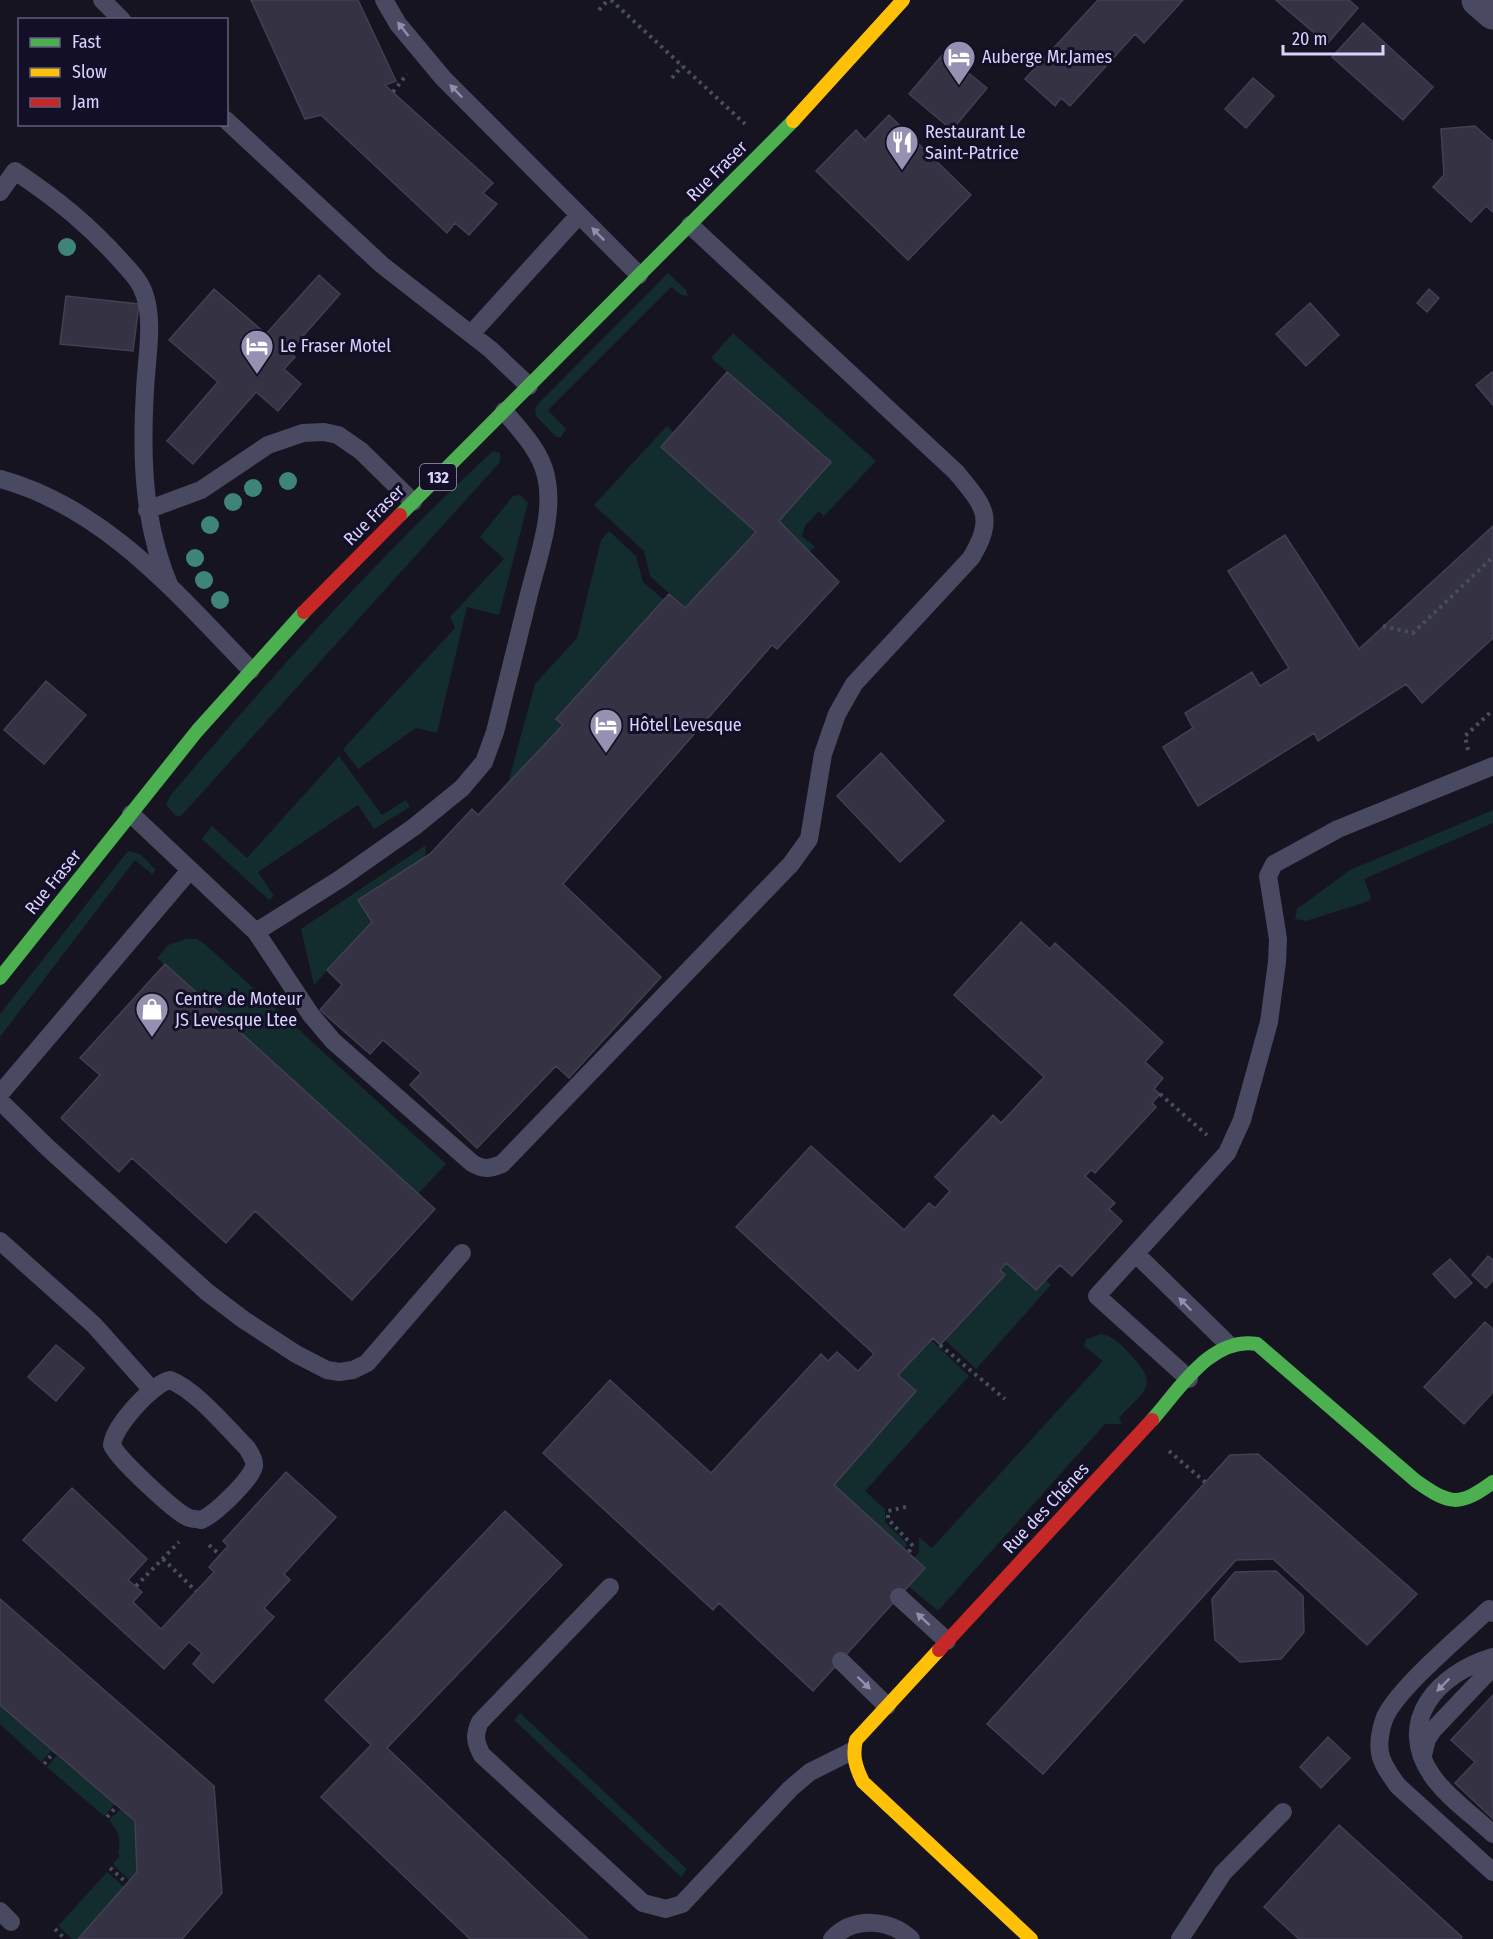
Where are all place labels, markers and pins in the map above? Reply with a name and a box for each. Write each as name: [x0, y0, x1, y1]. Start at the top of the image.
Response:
hotel icon: Auberge Mr.James: [941, 39, 977, 86]
place label: Auberge Mr.James: [982, 46, 1113, 68]
place label: Restaurant Le Saint-Patrice: [925, 121, 1026, 164]
restaurant icon: Restaurant Le Saint-Patrice: [884, 124, 920, 171]
hotel icon: Le Fraser Motel: [239, 328, 275, 375]
place label: Le Fraser Motel: [280, 335, 391, 357]
hotel icon: Hôtel Levesque: [588, 707, 624, 754]
place label: Hôtel Levesque: [629, 714, 742, 736]
place label: Centre de Moteur JS Levesque Ltee: [175, 988, 303, 1031]
shop icon: Centre de Moteur JS Levesque Ltee: [134, 991, 170, 1038]

